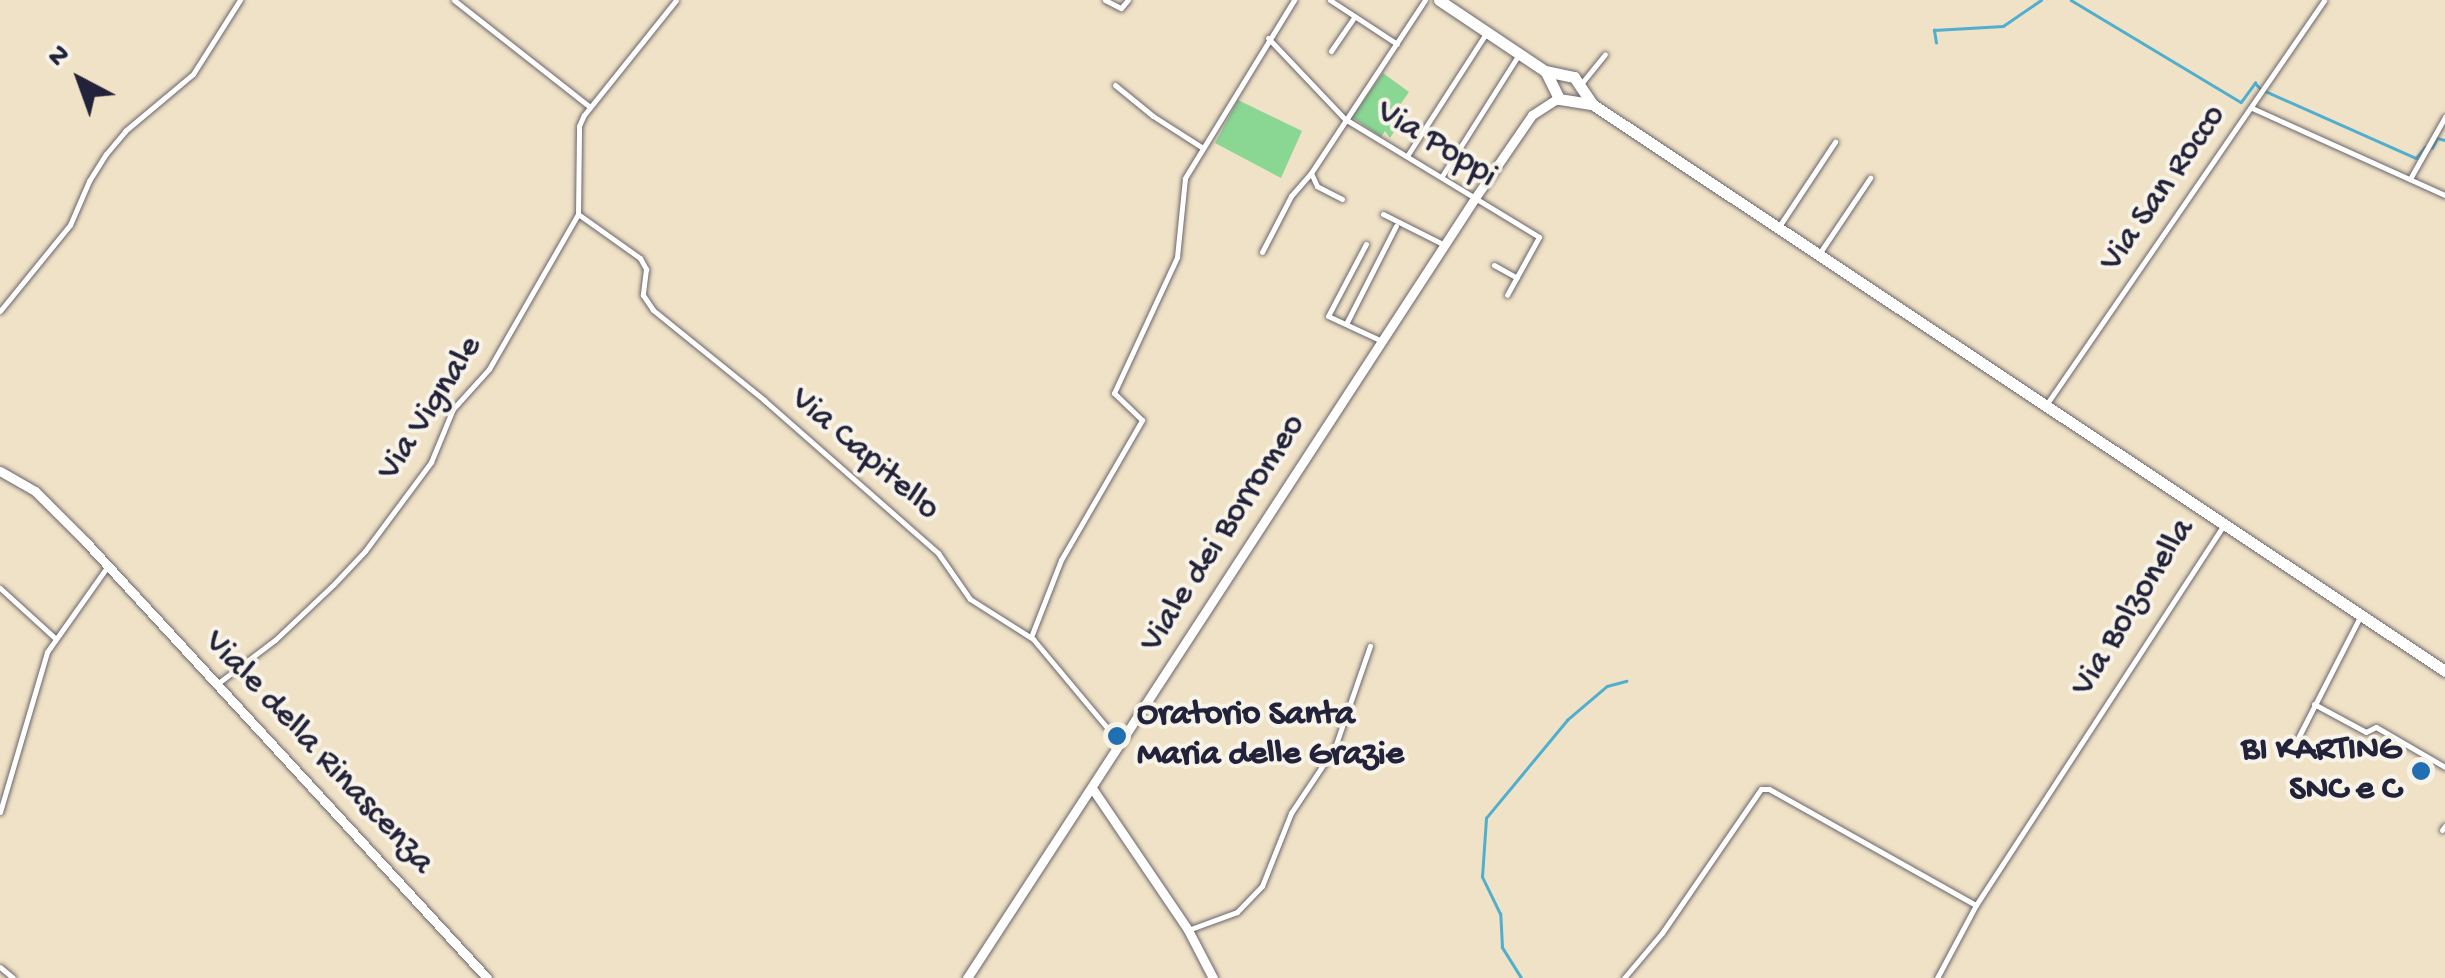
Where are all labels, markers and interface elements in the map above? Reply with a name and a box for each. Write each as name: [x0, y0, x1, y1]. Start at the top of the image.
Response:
north arrow: [30, 30, 130, 130]
text: N: [42, 39, 78, 75]
street label: Via Poppi: [1368, 92, 1504, 198]
street label: Via San Rocco: [2091, 98, 2237, 280]
street label: Via Vignale: [369, 329, 493, 489]
street label: Via Capitello: [781, 379, 947, 531]
street label: Viale dei Borromeo: [1131, 407, 1317, 661]
street label: Via Bolzonella: [2063, 511, 2205, 705]
street label: Viale della Rinascenza: [194, 622, 442, 884]
place label: Oratorio Santa Maria delle Grazie: [1137, 695, 1404, 777]
marker: Oratorio Santa Maria delle Grazie: [1106, 725, 1128, 747]
place label: BI KARTING SNC e C: [2241, 730, 2401, 812]
marker: BI KARTING SNC e C: [2410, 760, 2432, 782]

